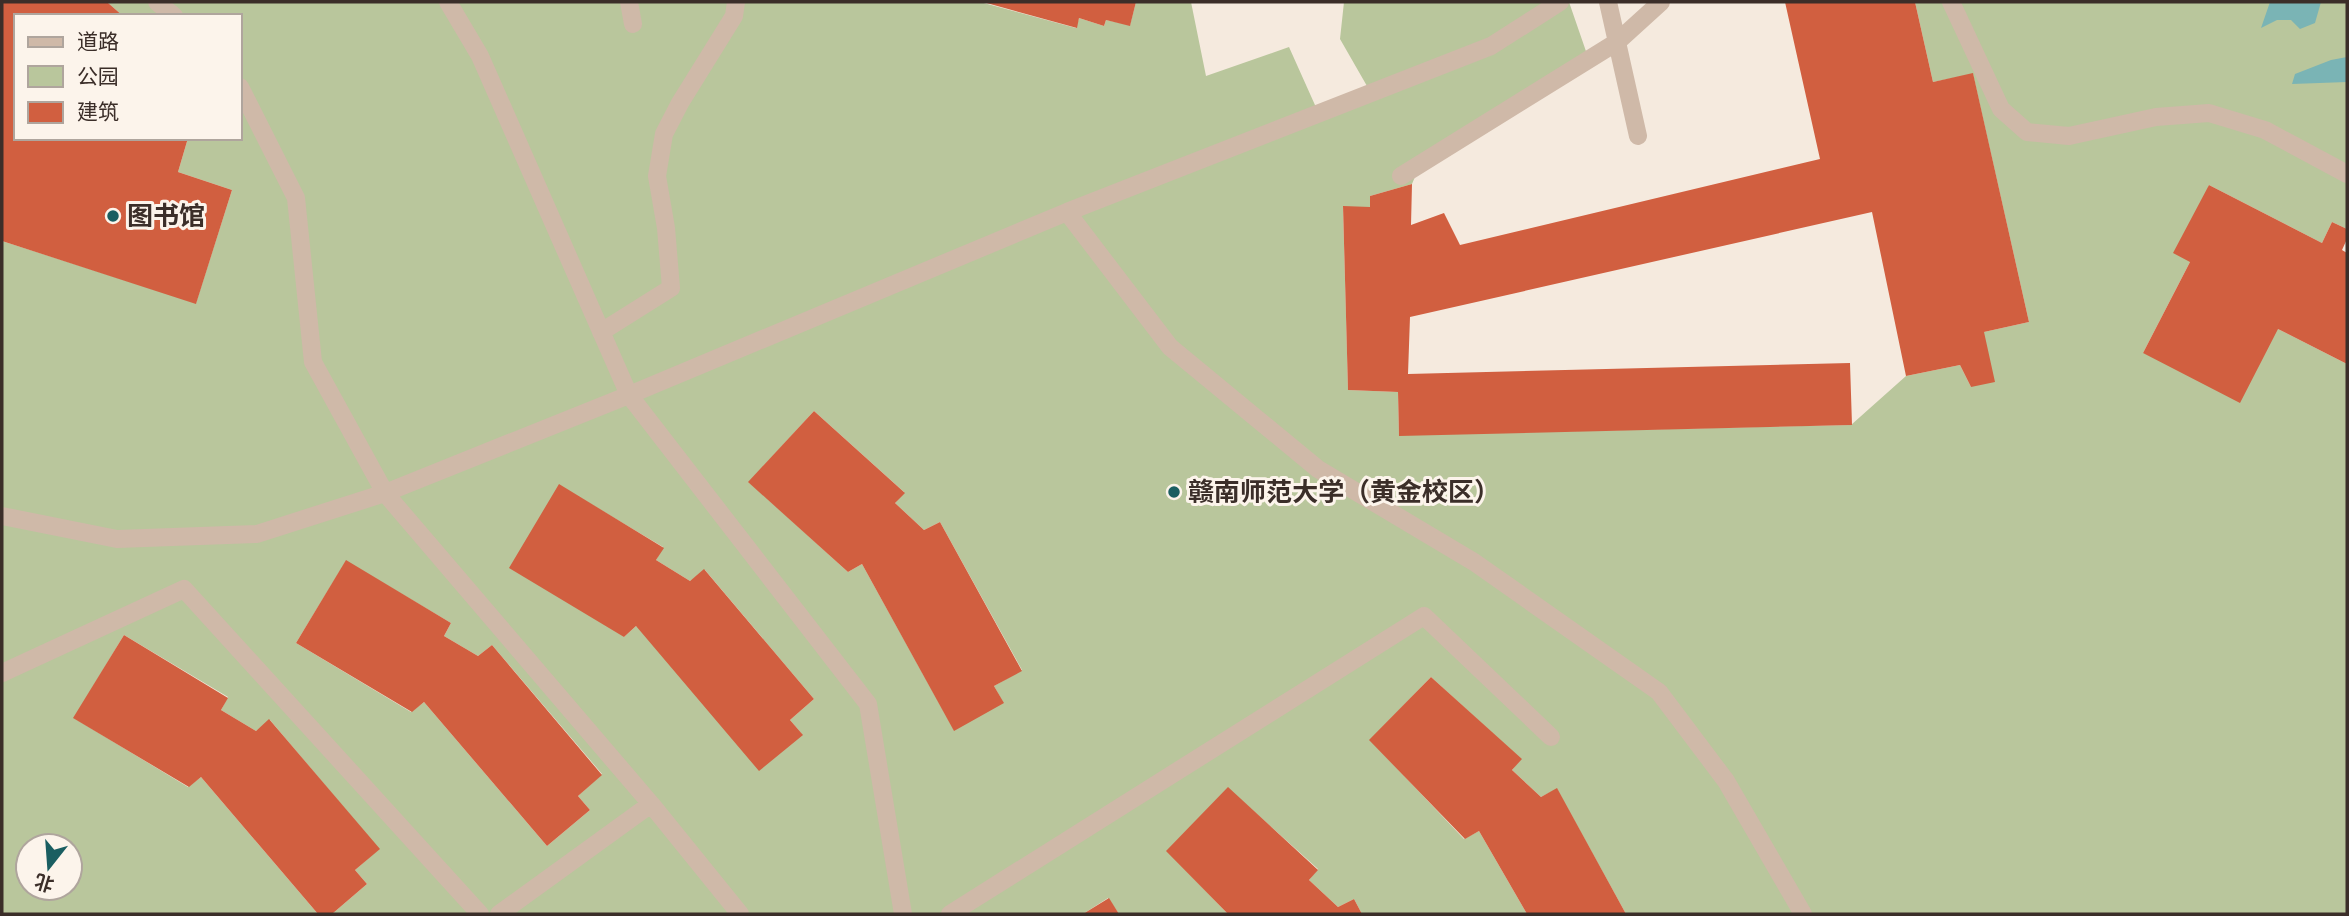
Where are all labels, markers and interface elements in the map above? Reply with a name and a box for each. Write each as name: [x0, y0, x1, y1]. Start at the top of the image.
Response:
legend: [14, 14, 242, 140]
text: 道路: [77, 27, 119, 57]
text: 公园: [77, 62, 119, 92]
text: 建筑: [77, 97, 119, 127]
place label: 图书馆: [127, 197, 205, 235]
marker: 图书馆: [105, 208, 121, 224]
place label: 赣南师范大学（黄金校区）: [1188, 473, 1500, 511]
marker: 赣南师范大学（黄金校区）: [1166, 484, 1182, 500]
north arrow: [14, 832, 84, 902]
text: 北: [31, 867, 57, 898]

